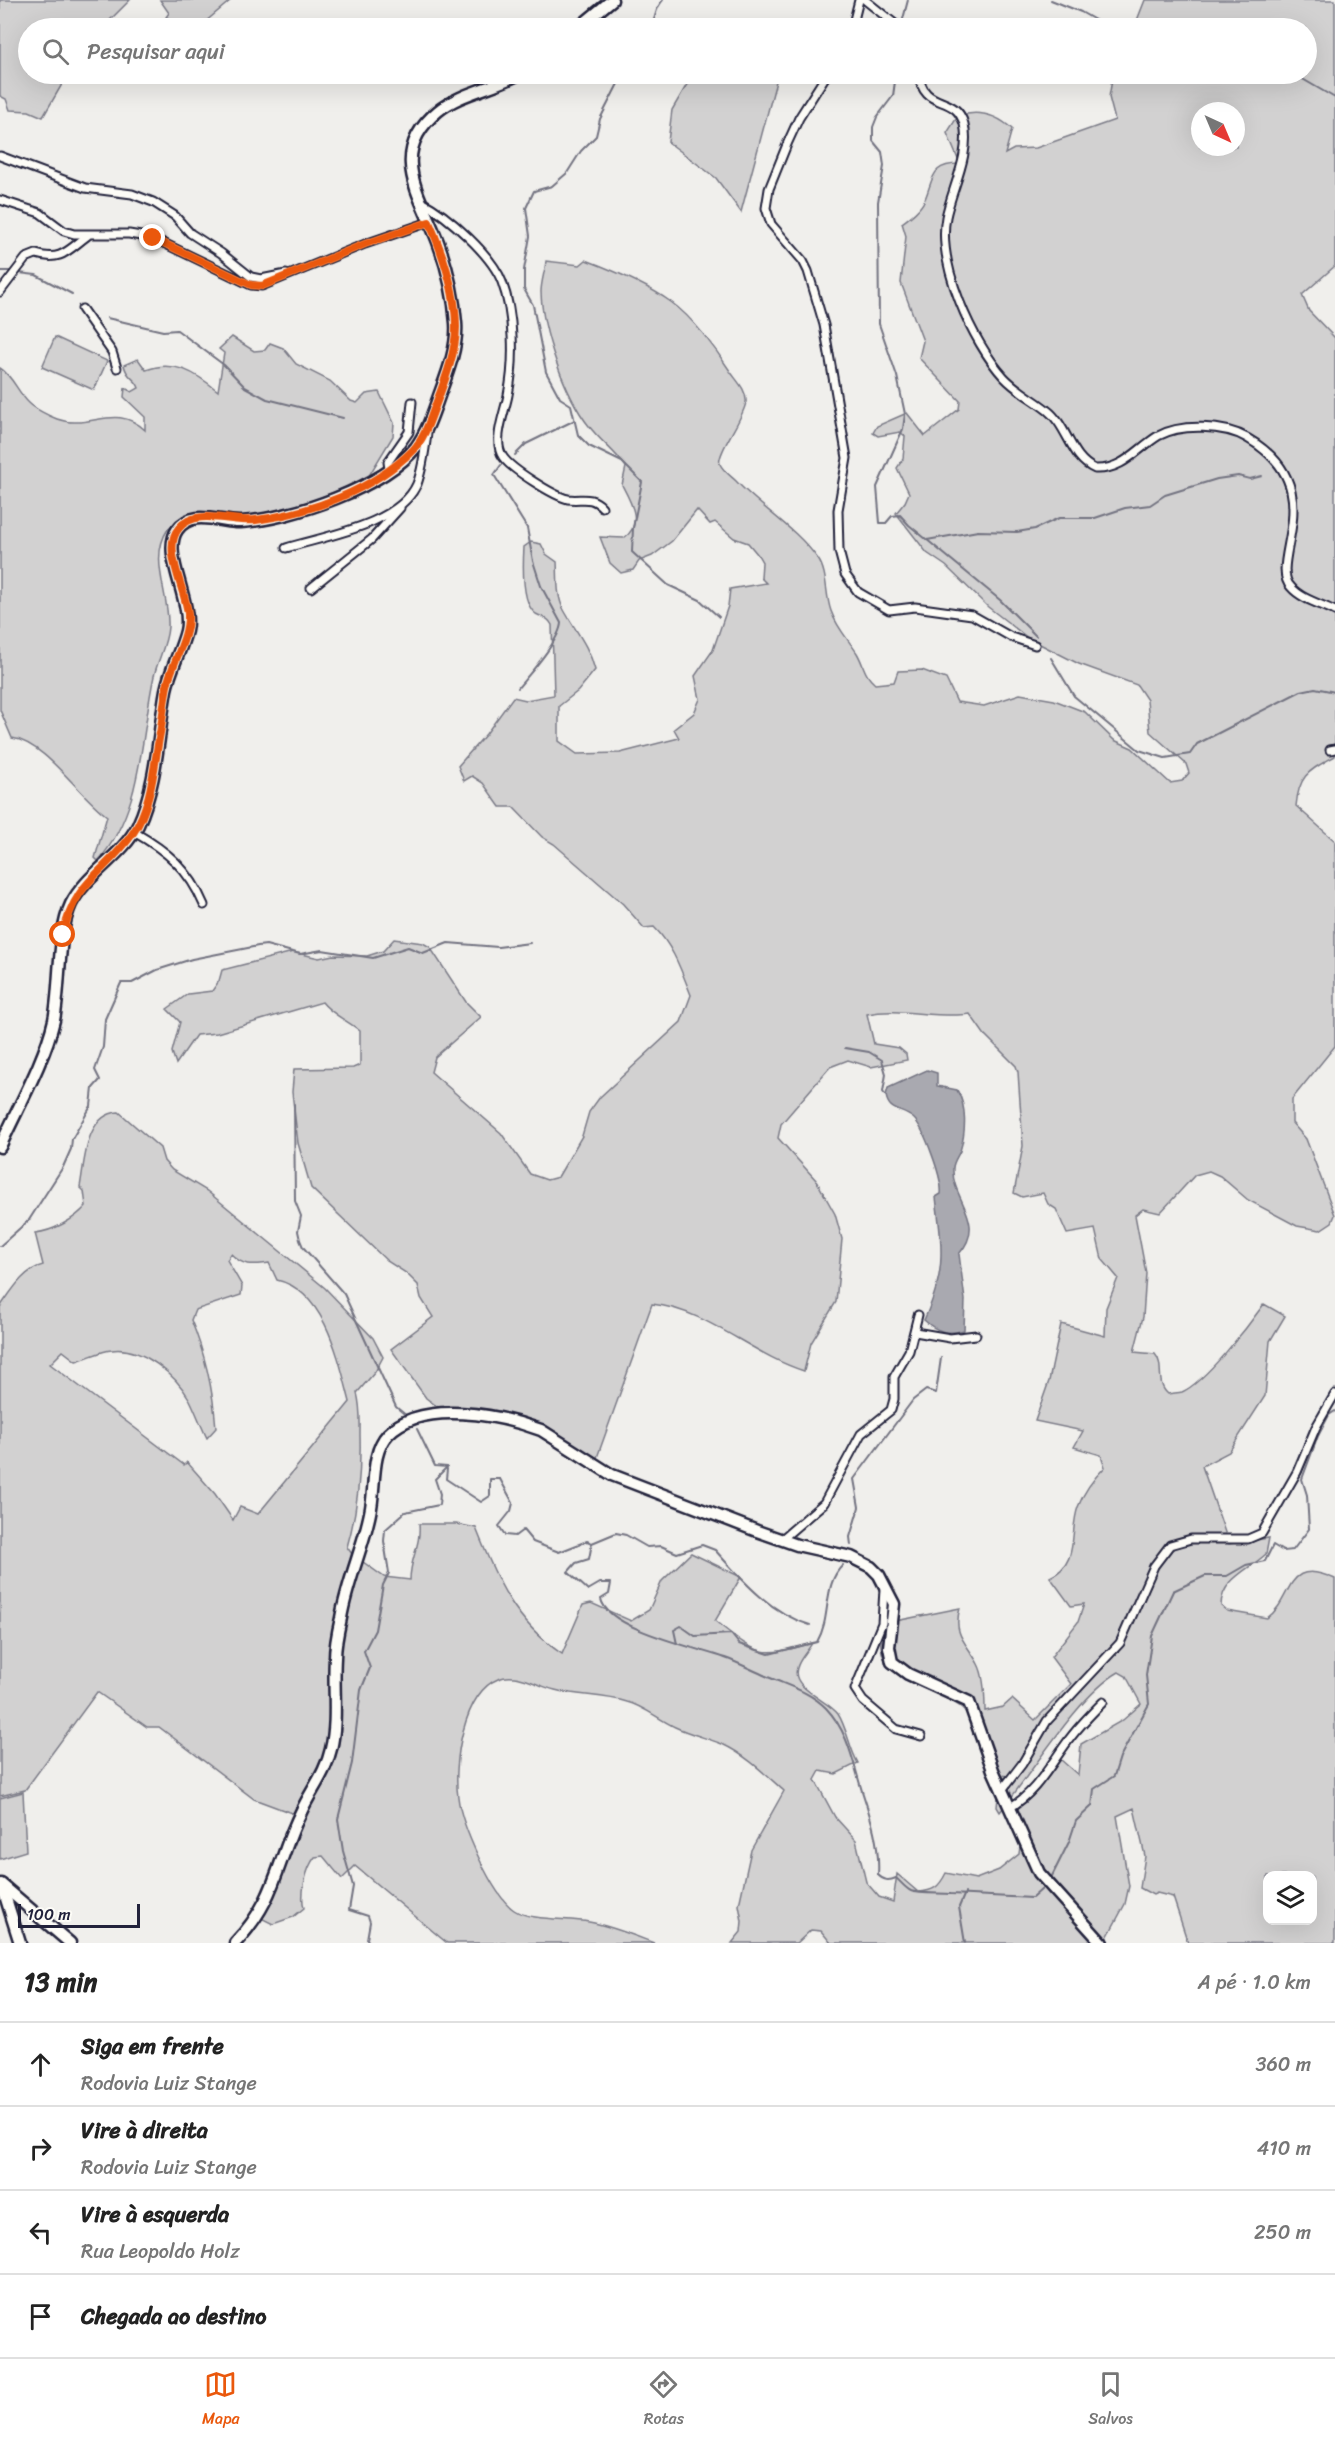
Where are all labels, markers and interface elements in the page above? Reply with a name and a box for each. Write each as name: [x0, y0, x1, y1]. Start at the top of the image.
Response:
search box: [18, 18, 1317, 84]
text: Pesquisar aqui: [87, 32, 225, 71]
icon: search: [39, 35, 72, 68]
north arrow: [1191, 102, 1245, 156]
route end: [139, 224, 165, 250]
route start: [49, 921, 75, 947]
map controls: [1263, 1871, 1317, 1925]
button: layers: [1263, 1871, 1317, 1925]
text: 100 m: [27, 1900, 71, 1929]
scale bar: [18, 1901, 140, 1928]
text: 13 min: [24, 1959, 97, 2005]
text: A pé · 1.0 km: [1198, 1965, 1311, 2000]
text: Siga em frente: [81, 2027, 224, 2066]
text: 360 m: [1255, 2047, 1311, 2082]
icon: ahead: [24, 2048, 57, 2081]
text: Rodovia Luiz Stange: [81, 2066, 257, 2101]
text: Vire à direita: [81, 2111, 208, 2150]
text: 410 m: [1257, 2131, 1311, 2166]
icon: right: [24, 2132, 57, 2165]
text: Rodovia Luiz Stange: [81, 2150, 257, 2185]
text: Vire à esquerda: [81, 2195, 229, 2234]
text: 250 m: [1254, 2215, 1311, 2250]
icon: left: [24, 2216, 57, 2249]
text: Rua Leopoldo Holz: [81, 2234, 240, 2269]
text: Chegada ao destino: [81, 2297, 266, 2336]
icon: arrive: [24, 2300, 57, 2333]
tab: Mapa: [202, 2368, 240, 2433]
tab: Rotas: [644, 2368, 684, 2433]
tab: Salvos: [1088, 2368, 1133, 2433]

